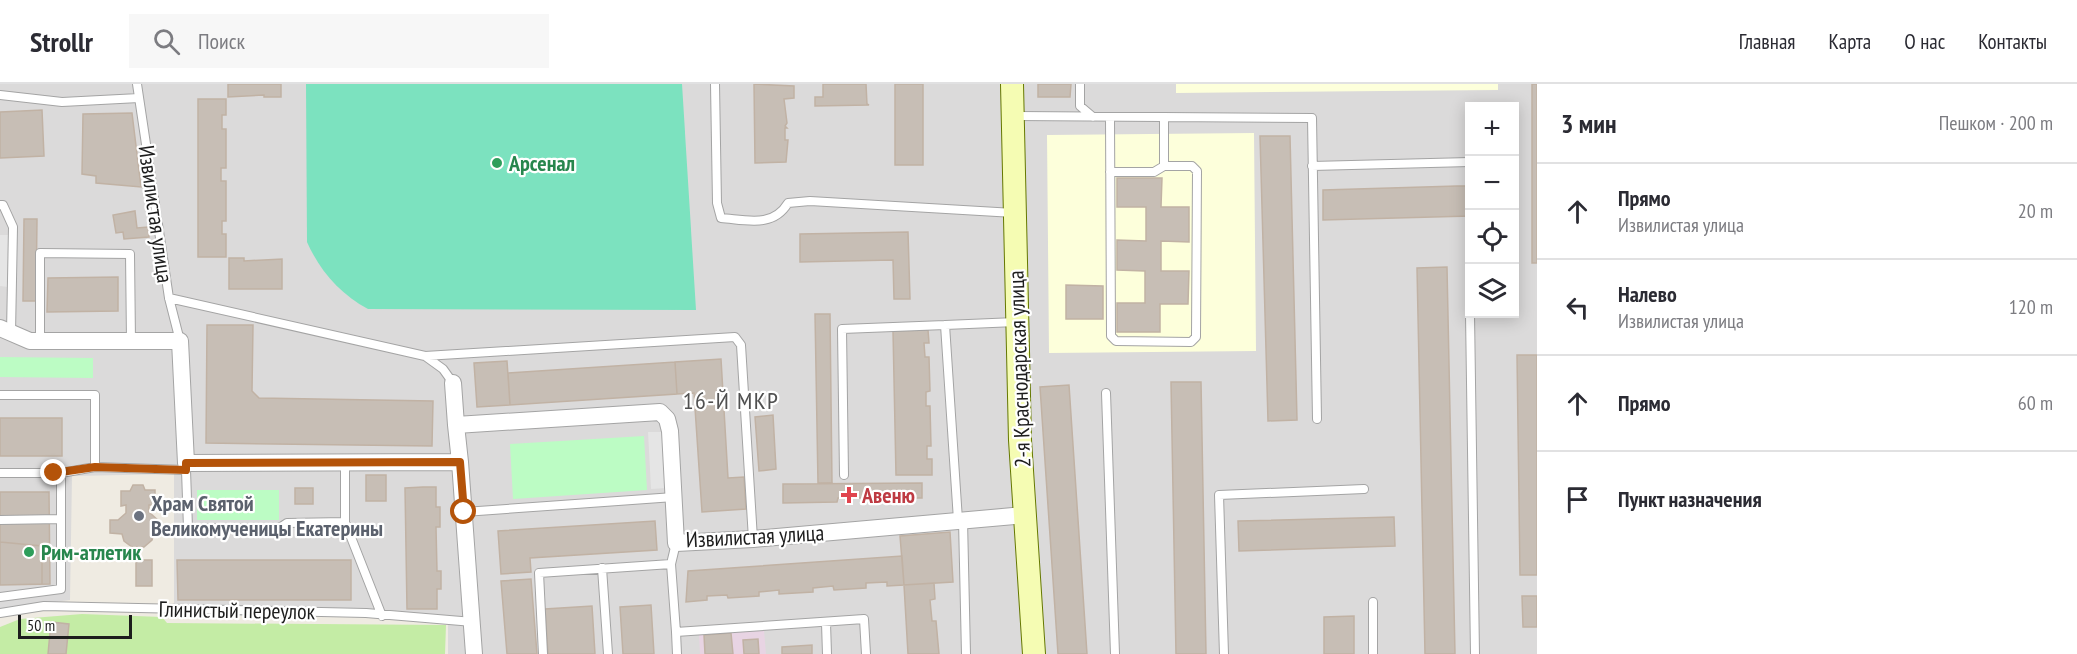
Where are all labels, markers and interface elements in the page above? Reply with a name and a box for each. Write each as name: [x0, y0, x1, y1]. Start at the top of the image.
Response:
search box: [129, 14, 549, 68]
text: Strollr: [30, 23, 93, 60]
icon: search: [150, 25, 183, 58]
text: Поиск: [198, 27, 245, 55]
text: Главная: [1739, 28, 1795, 55]
text: Карта: [1828, 28, 1871, 55]
text: О нас: [1904, 28, 1945, 55]
text: Контакты: [1978, 28, 2047, 55]
map controls: [1465, 102, 1519, 318]
button: +: [1465, 102, 1519, 156]
text: 3 мин: [1561, 107, 1616, 140]
text: Пешком · 200 m: [1939, 110, 2053, 136]
street label: Извилистая улица: [133, 143, 179, 285]
place label: Арсенал: [508, 149, 575, 177]
marker: Арсенал: [490, 156, 504, 170]
button: −: [1465, 156, 1519, 210]
text: Прямо: [1618, 184, 1671, 212]
icon: ahead: [1561, 195, 1594, 228]
text: 20 m: [2018, 198, 2053, 224]
button: locate: [1465, 210, 1519, 264]
text: Извилистая улица: [1618, 212, 1744, 238]
button: layers: [1465, 264, 1519, 318]
street label: 2-я Краснодарская улица: [1002, 270, 1036, 468]
text: Налево: [1618, 280, 1677, 308]
icon: left: [1561, 291, 1594, 324]
text: 120 m: [2009, 294, 2053, 320]
text: Извилистая улица: [1618, 308, 1744, 334]
district label: 16-Й МКР: [683, 385, 779, 416]
icon: ahead: [1561, 387, 1594, 420]
text: Прямо: [1618, 389, 1671, 417]
text: 60 m: [2018, 390, 2053, 416]
route end: [40, 459, 66, 485]
place label: Авеню: [861, 481, 915, 509]
icon: arrive: [1561, 483, 1594, 516]
text: Пункт назначения: [1618, 485, 1762, 513]
marker: Авеню: [840, 486, 858, 504]
place label: Храм Святой Великомученицы Екатерины: [151, 489, 383, 542]
route start: [450, 498, 476, 524]
marker: Храм Святой Великомученицы Екатерины: [132, 509, 146, 523]
street label: Извилистая улица: [685, 518, 825, 554]
place label: Рим-атлетик: [41, 538, 142, 566]
marker: Рим-атлетик: [22, 545, 36, 559]
street label: Глинистый переулок: [159, 595, 316, 625]
scale bar: [18, 612, 132, 640]
text: 50 m: [27, 615, 55, 635]

